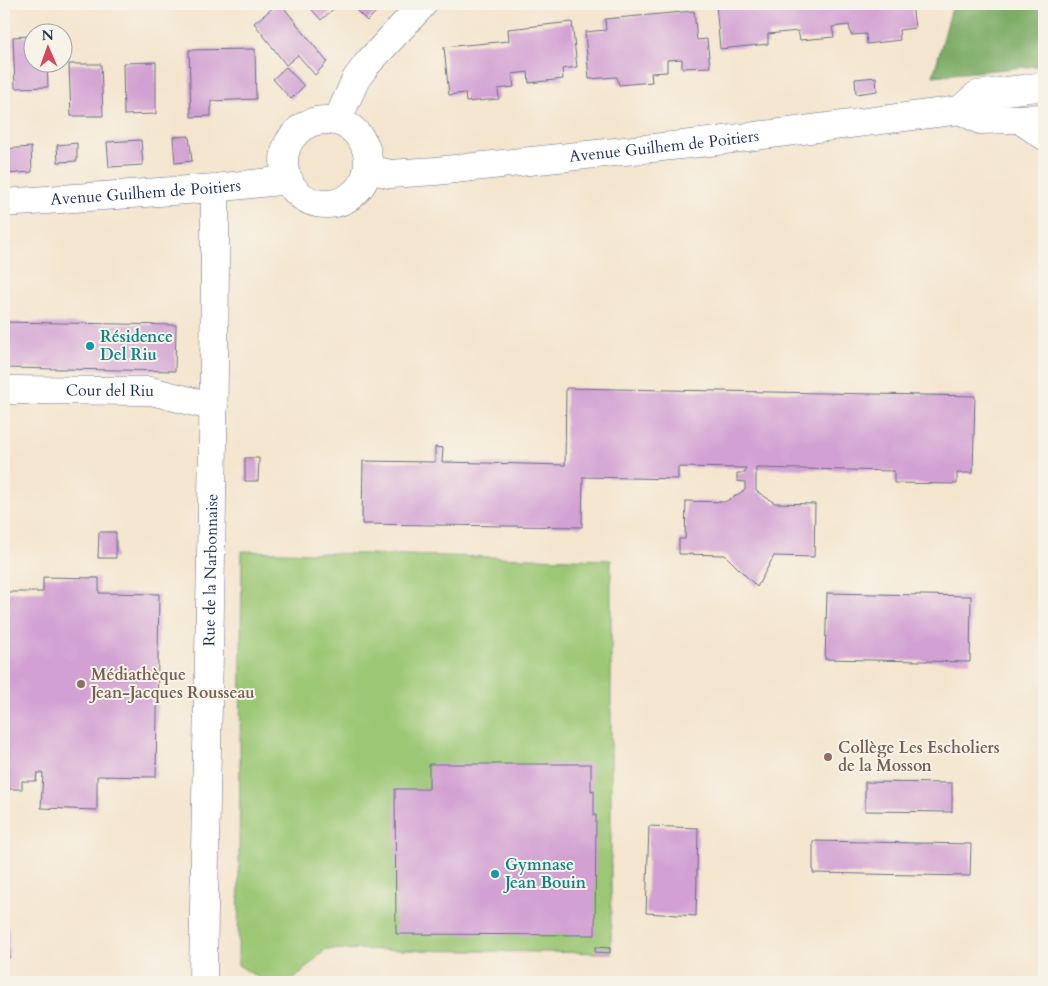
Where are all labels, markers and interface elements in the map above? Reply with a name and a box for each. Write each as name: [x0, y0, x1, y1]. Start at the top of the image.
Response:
north arrow: [22, 22, 72, 72]
text: N: [41, 26, 54, 45]
street label: Avenue Guilhem de Poitiers: [568, 125, 760, 168]
street label: Avenue Guilhem de Poitiers: [50, 174, 242, 211]
place label: Résidence Del Riu: [100, 326, 173, 366]
marker: Résidence Del Riu: [84, 340, 96, 352]
street label: Cour del Riu: [66, 379, 154, 402]
street label: Rue de la Narbonnaise: [198, 494, 223, 647]
place label: Médiathèque Jean-Jacques Rousseau: [89, 664, 255, 704]
marker: Médiathèque Jean-Jacques Rousseau: [75, 678, 87, 690]
place label: Collège Les Escholiers de la Mosson: [838, 737, 1000, 777]
marker: Collège Les Escholiers de la Mosson: [822, 751, 834, 763]
place label: Gymnase Jean Bouin: [503, 854, 587, 894]
marker: Gymnase Jean Bouin: [489, 868, 501, 880]

